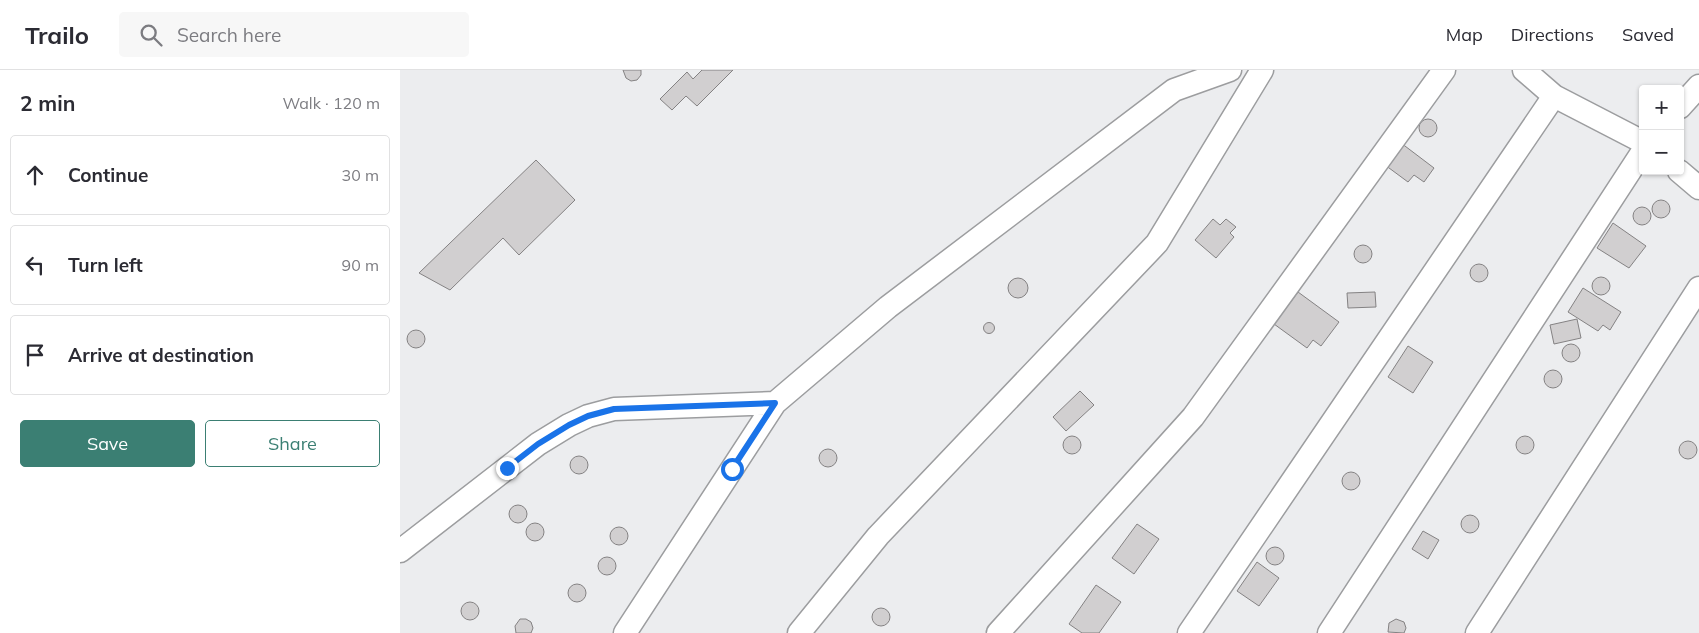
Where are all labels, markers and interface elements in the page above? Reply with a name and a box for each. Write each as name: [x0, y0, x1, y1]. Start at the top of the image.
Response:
search box: [119, 12, 469, 57]
text: Trailo: [25, 20, 89, 50]
icon: search: [137, 21, 165, 49]
text: Search here: [177, 23, 281, 47]
text: Map: [1446, 23, 1483, 46]
text: Directions: [1511, 23, 1594, 46]
text: Saved: [1622, 23, 1674, 46]
map controls: [1639, 85, 1684, 175]
button: +: [1639, 85, 1684, 130]
text: 2 min: [20, 90, 75, 116]
text: Walk · 120 m: [282, 93, 380, 113]
button: −: [1639, 130, 1684, 175]
icon: ahead: [21, 161, 49, 189]
text: Continue: [68, 163, 148, 187]
text: 30 m: [342, 165, 379, 185]
icon: left: [21, 251, 49, 279]
text: Turn left: [68, 253, 143, 277]
text: 90 m: [342, 255, 379, 275]
icon: arrive: [21, 341, 49, 369]
text: Arrive at destination: [68, 343, 254, 367]
button: Save: [20, 420, 195, 467]
button: Share: [205, 420, 380, 467]
route end: [496, 457, 519, 480]
route start: [721, 458, 744, 481]

